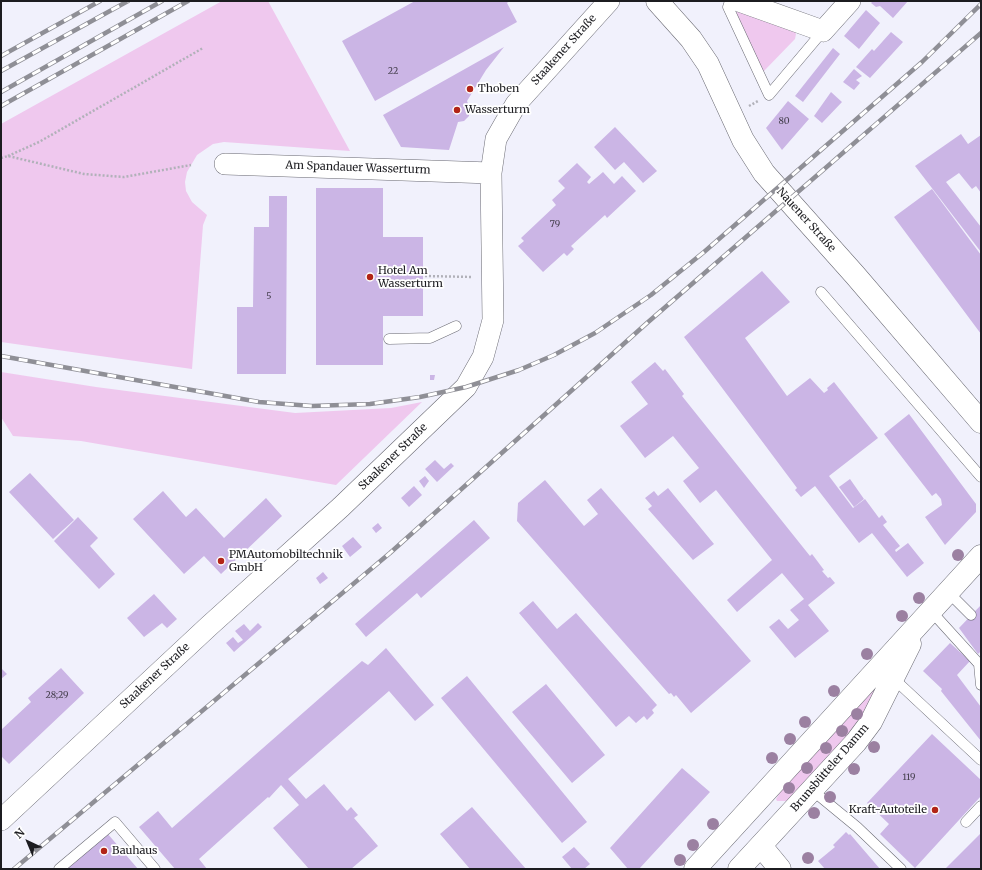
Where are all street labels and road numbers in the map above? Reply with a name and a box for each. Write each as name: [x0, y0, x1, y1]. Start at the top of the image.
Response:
street label: Staakener Straße: [529, 12, 599, 88]
street label: Am Spandauer Wasserturm: [285, 159, 431, 177]
street label: Nauener Straße: [774, 185, 838, 255]
street label: Staakener Straße: [356, 421, 430, 493]
street label: Staakener Straße: [117, 640, 193, 712]
street label: Brunsbütteler Damm: [788, 721, 872, 815]

